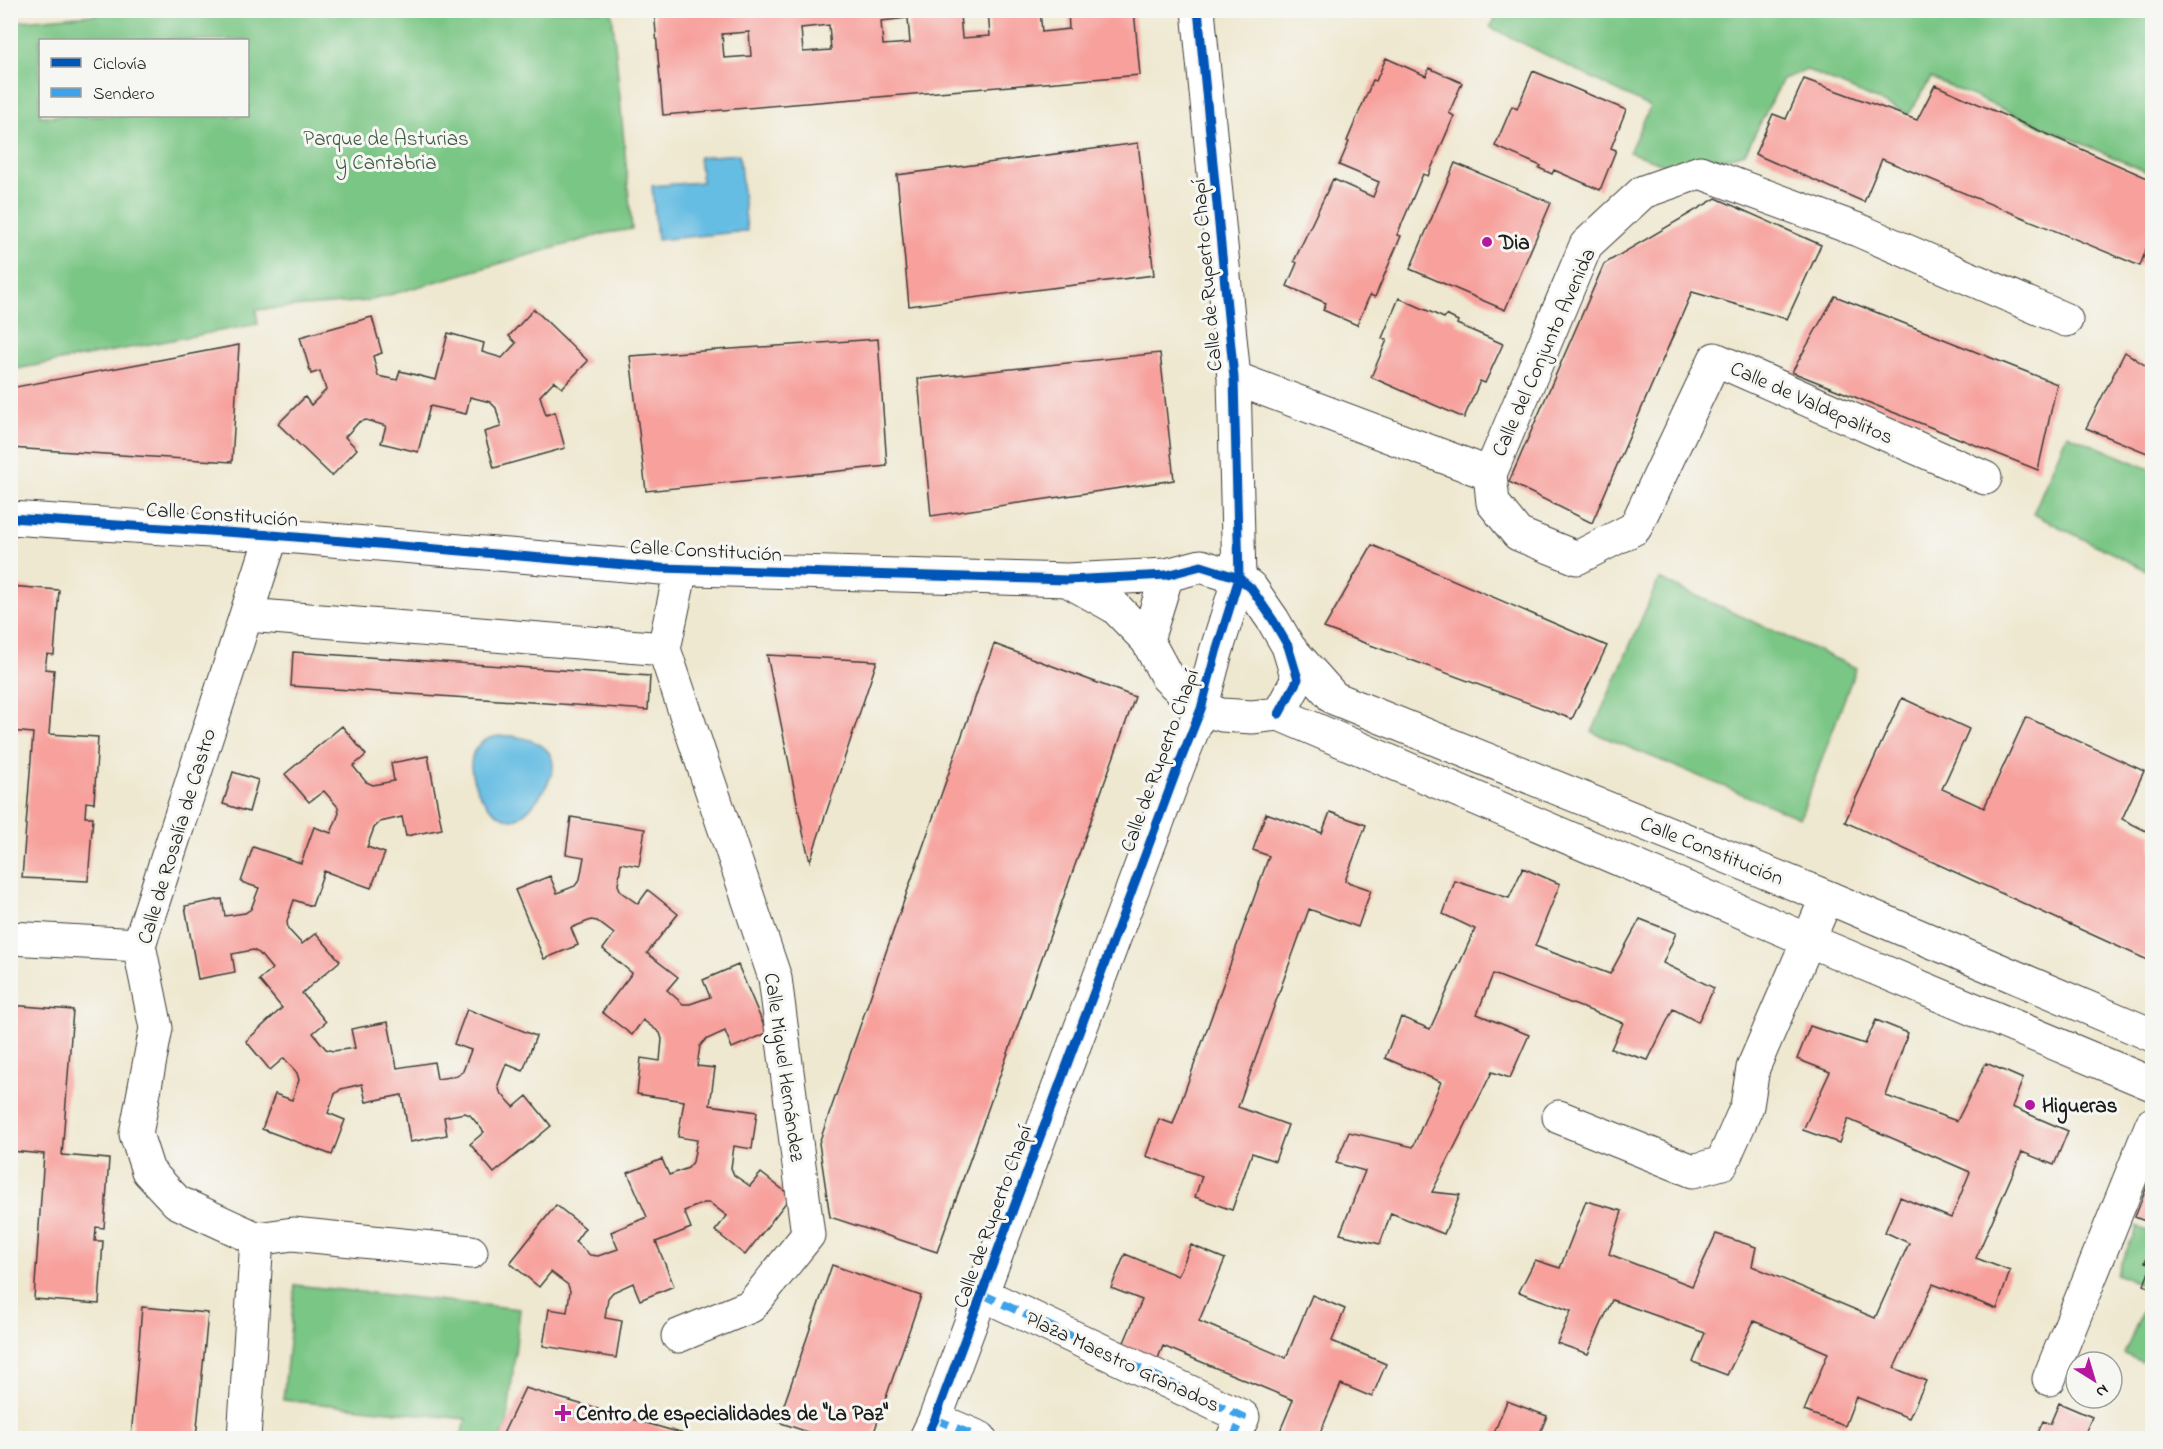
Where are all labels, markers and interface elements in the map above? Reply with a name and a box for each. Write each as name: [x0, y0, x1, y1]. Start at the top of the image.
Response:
legend: [39, 39, 249, 117]
text: Ciclovía: [93, 52, 146, 78]
text: Sendero: [93, 82, 155, 108]
park label: Parque de Asturias y Cantabria: [303, 125, 469, 181]
street label: Calle de Ruperto Chapí: [1185, 177, 1231, 372]
place label: Dia: [1498, 229, 1530, 259]
marker: Dia: [1480, 235, 1494, 249]
street label: Calle del Conjunto Avenida: [1485, 244, 1604, 462]
street label: Calle de Valdepalitos: [1725, 354, 1898, 453]
street label: Calle Constitución: [145, 496, 299, 536]
street label: Calle Constitución: [629, 533, 783, 571]
street label: Calle de Ruperto Chapí: [1114, 665, 1208, 857]
street label: Calle de Rosalía de Castro: [131, 725, 225, 948]
street label: Calle Constitución: [1635, 809, 1787, 894]
street label: Calle Miguel Hernández: [753, 971, 811, 1164]
place label: Higueras: [2042, 1092, 2118, 1124]
marker: Higueras: [2023, 1098, 2037, 1112]
street label: Calle de Ruperto Chapí: [947, 1121, 1041, 1313]
street label: Plaza Maestro Granados: [1020, 1305, 1224, 1421]
north arrow: [2064, 1350, 2124, 1410]
text: N: [2090, 1378, 2113, 1403]
place label: Centro de especialidades de "La Paz": [576, 1400, 888, 1430]
marker: Centro de especialidades de "La Paz": [554, 1404, 572, 1422]

